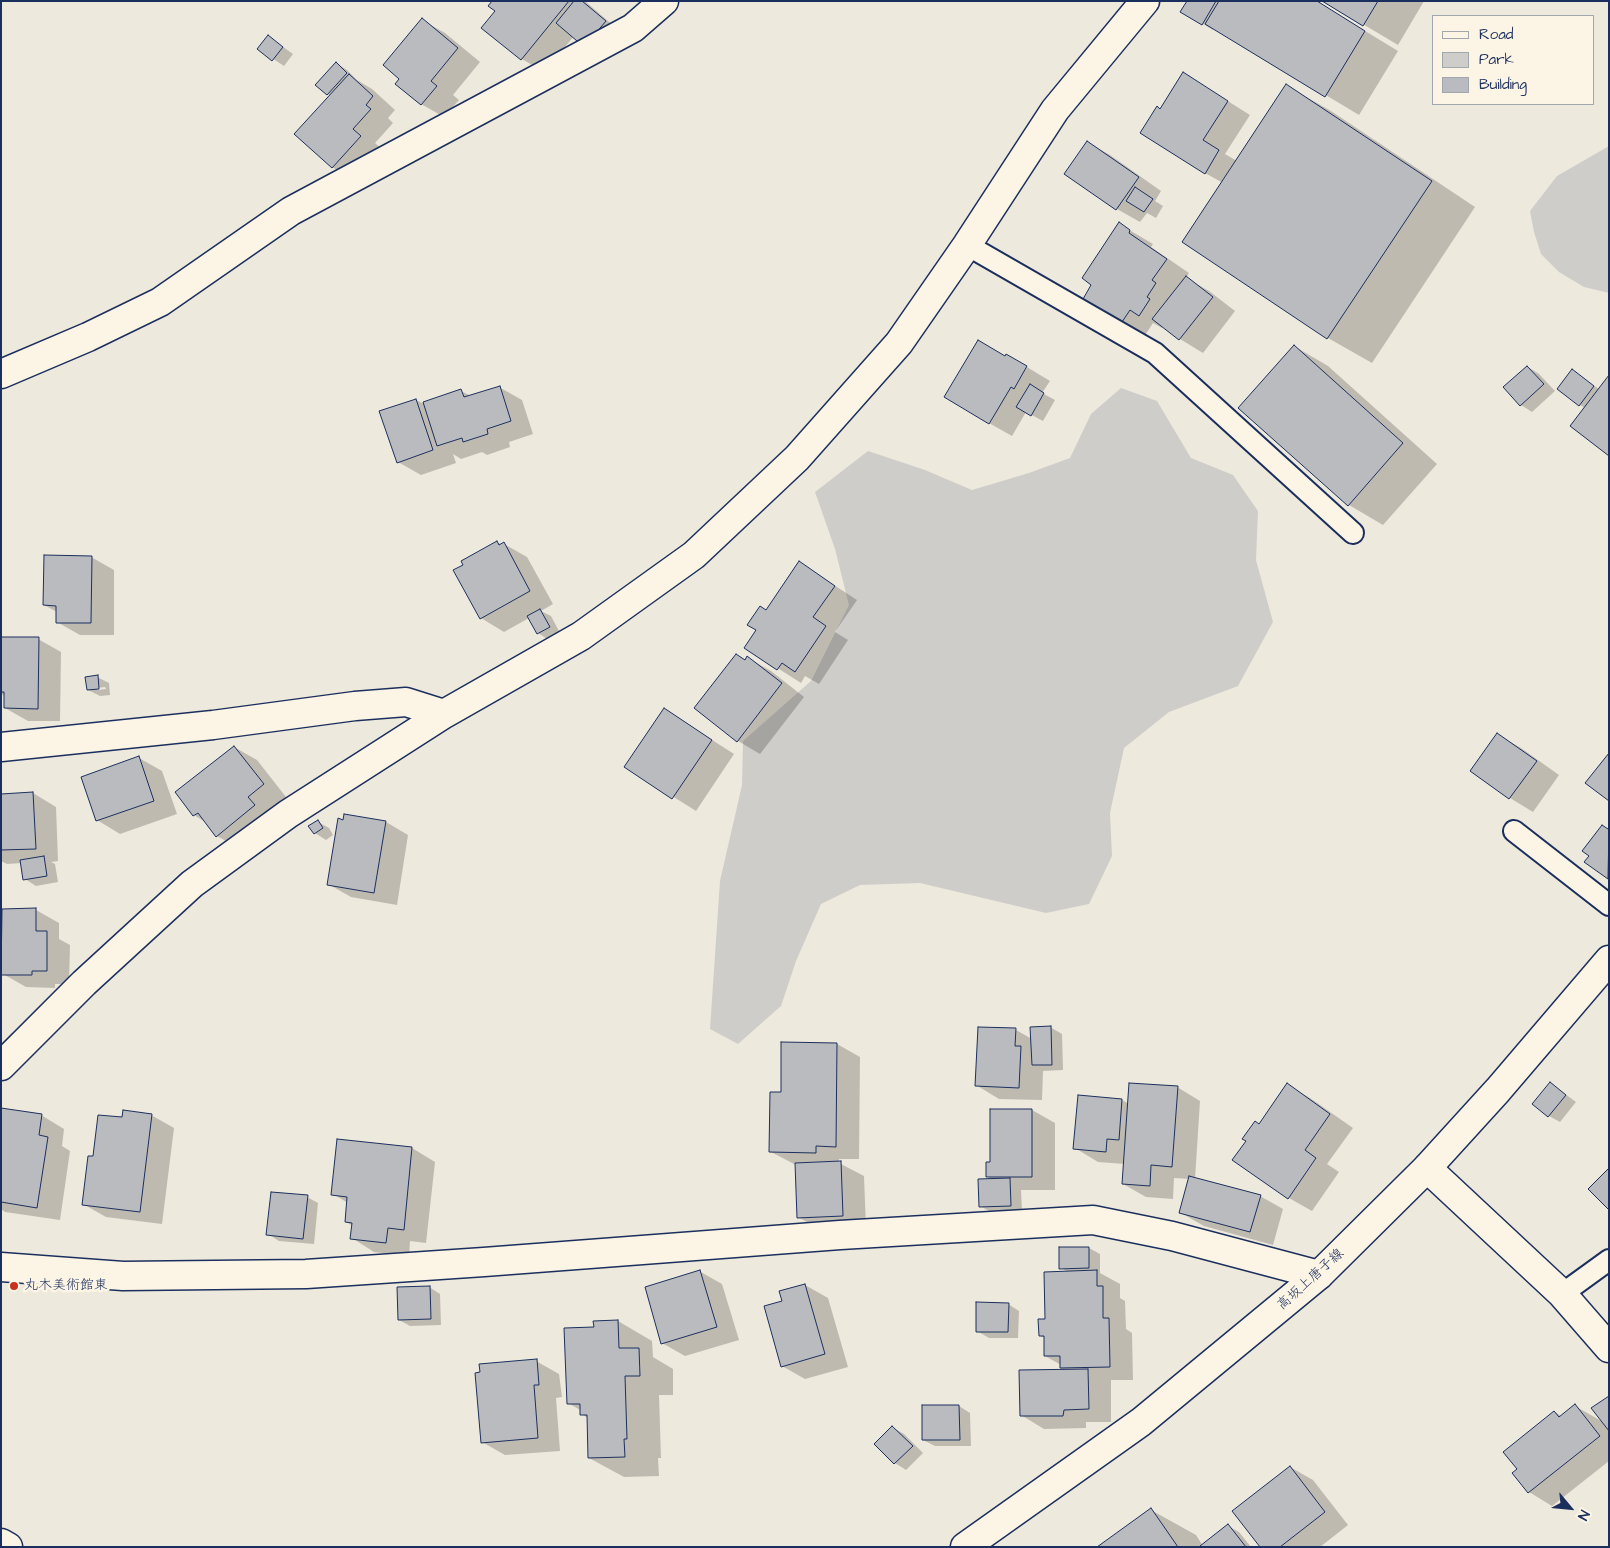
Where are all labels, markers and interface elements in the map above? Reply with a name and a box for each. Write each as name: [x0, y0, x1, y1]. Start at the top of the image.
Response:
legend: [1432, 15, 1595, 105]
text: Road: [1479, 24, 1513, 45]
text: Park: [1479, 49, 1514, 70]
text: Building: [1479, 74, 1527, 95]
street label: 高坂上唐子線: [1274, 1246, 1348, 1314]
place label: 丸木美術館東: [24, 1278, 108, 1294]
marker: 丸木美術館東: [8, 1280, 20, 1292]
north arrow: [1545, 1483, 1595, 1533]
text: N: [1572, 1506, 1594, 1524]

